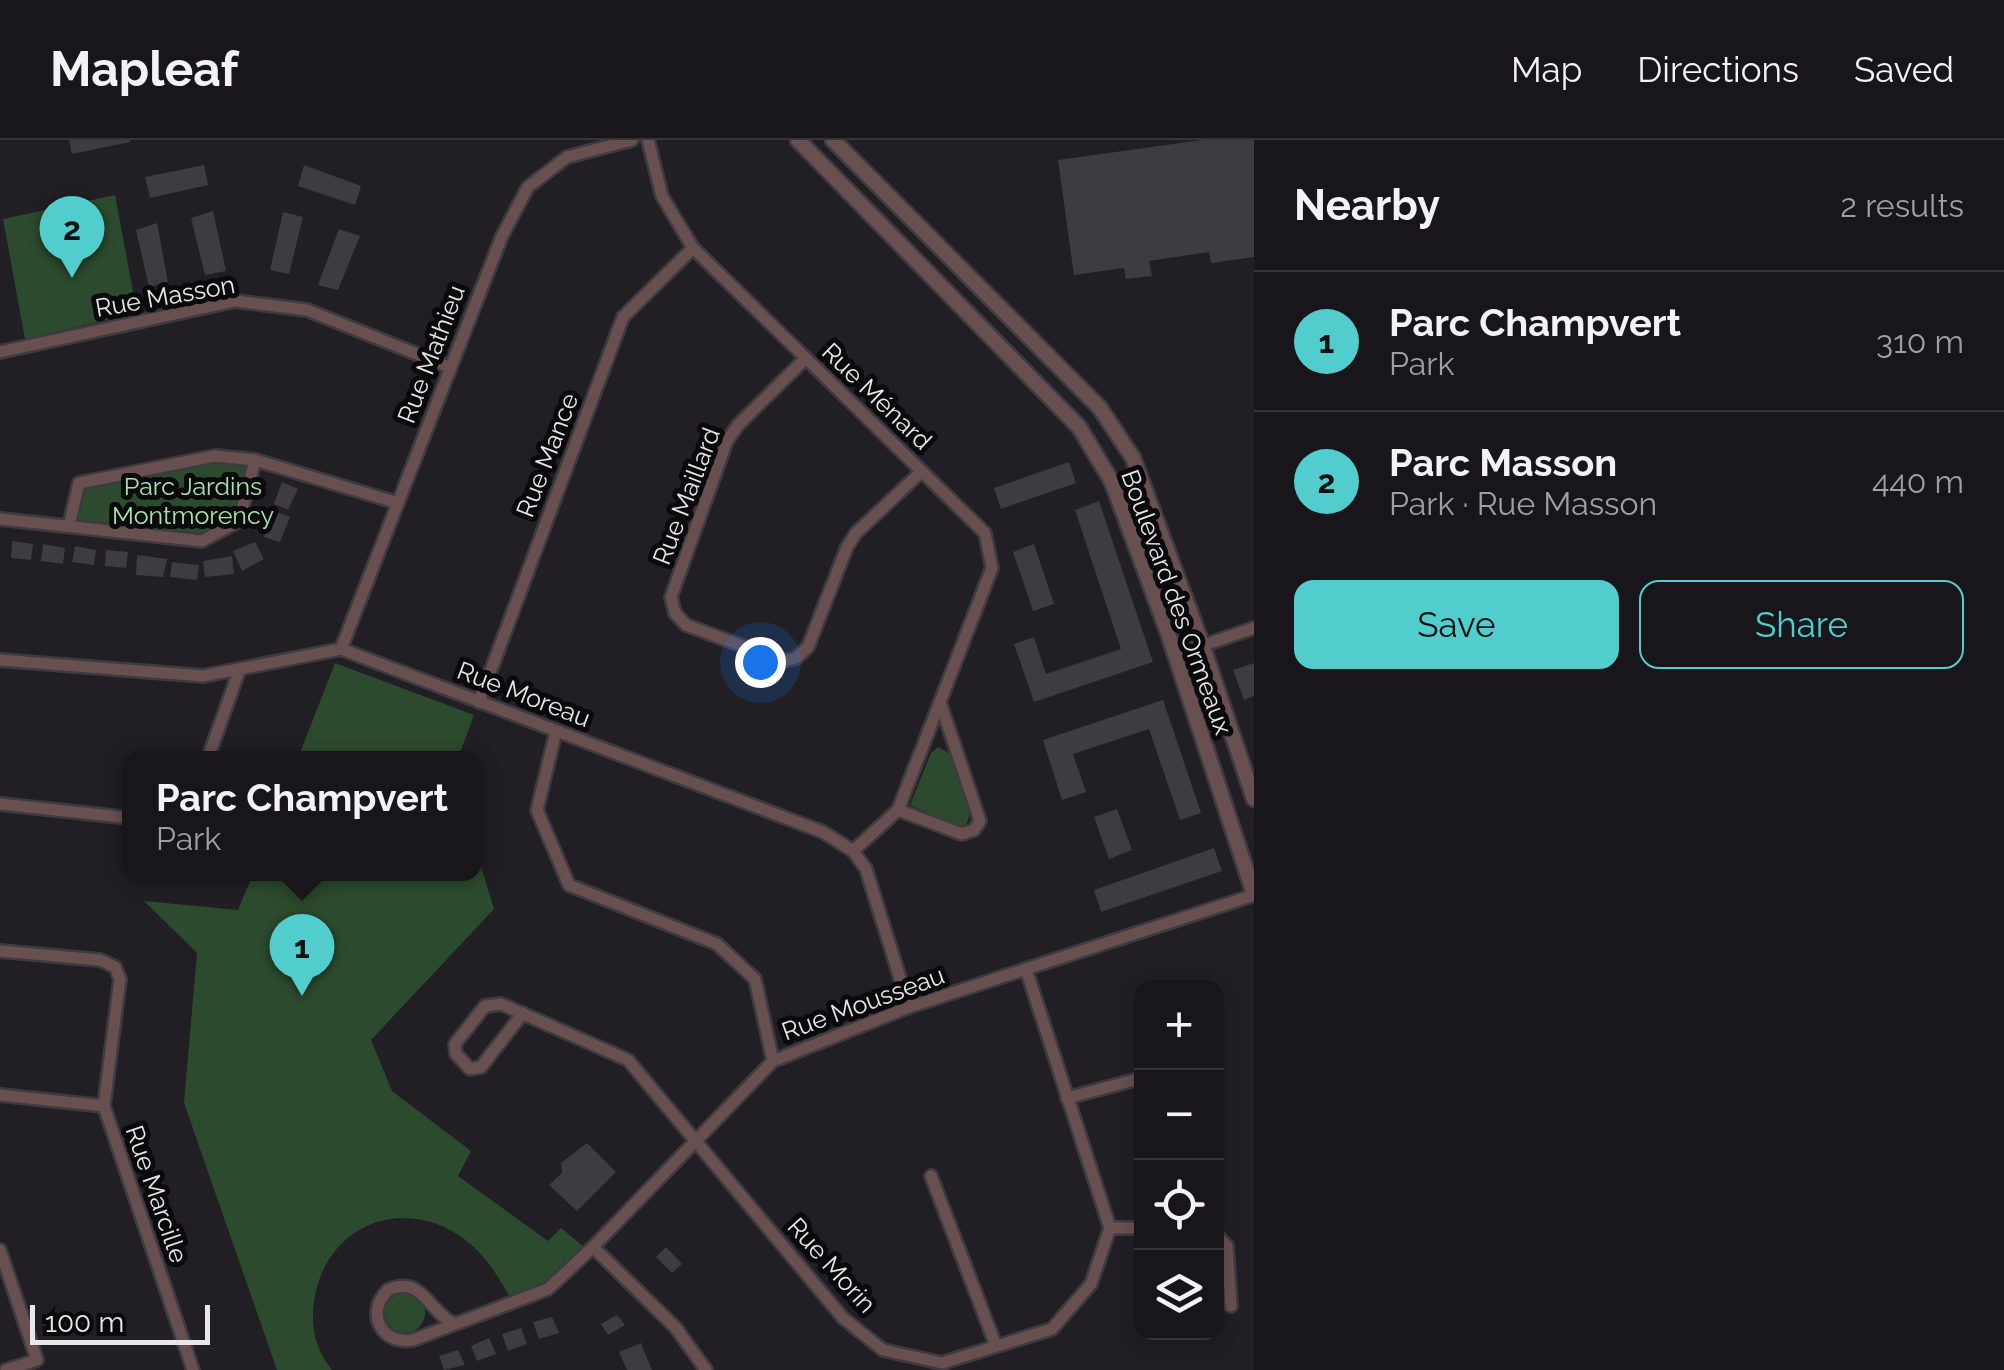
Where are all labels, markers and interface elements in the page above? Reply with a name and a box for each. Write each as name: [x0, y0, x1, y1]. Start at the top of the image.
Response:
text: Mapleaf: [50, 41, 238, 97]
text: Map: [1511, 49, 1582, 90]
text: Directions: [1637, 49, 1799, 90]
text: Saved: [1854, 49, 1954, 90]
text: Nearby: [1294, 181, 1440, 230]
text: 2 results: [1840, 187, 1964, 224]
pin: 2: [40, 196, 104, 278]
street label: Rue Masson: [93, 269, 237, 323]
street label: Rue Mathieu: [391, 281, 471, 427]
text: Parc Champvert: [1389, 300, 1681, 345]
text: 1: [1319, 323, 1334, 360]
text: 310 m: [1876, 323, 1964, 360]
street label: Rue Ménard: [816, 336, 938, 456]
text: Park: [1389, 345, 1454, 382]
street label: Rue Mance: [510, 389, 584, 521]
street label: Rue Maillard: [646, 423, 726, 569]
text: Parc Masson: [1389, 440, 1617, 485]
text: 2: [1317, 463, 1336, 500]
text: 440 m: [1872, 463, 1964, 500]
street label: Boulevard des Ormeaux: [1115, 466, 1239, 739]
park label: Parc Jardins Montmorency: [112, 471, 274, 530]
text: Park · Rue Masson: [1389, 485, 1657, 522]
button: Save: [1294, 580, 1619, 669]
button: Share: [1639, 580, 1964, 669]
your location: [735, 637, 786, 688]
street label: Rue Moreau: [453, 655, 595, 733]
popup: [122, 751, 482, 881]
text: Parc Champvert: [156, 775, 448, 820]
text: Park: [156, 820, 221, 857]
pin: 1: [270, 914, 334, 996]
street label: Rue Mousseau: [778, 960, 948, 1046]
map controls: [1134, 980, 1224, 1340]
button: +: [1134, 980, 1224, 1070]
button: −: [1134, 1070, 1224, 1160]
street label: Rue Marcille: [119, 1121, 195, 1267]
button: locate: [1134, 1160, 1224, 1250]
street label: Rue Morin: [782, 1211, 882, 1319]
button: layers: [1134, 1250, 1224, 1340]
scale bar: [30, 1300, 210, 1344]
text: 100 m: [45, 1306, 124, 1339]

